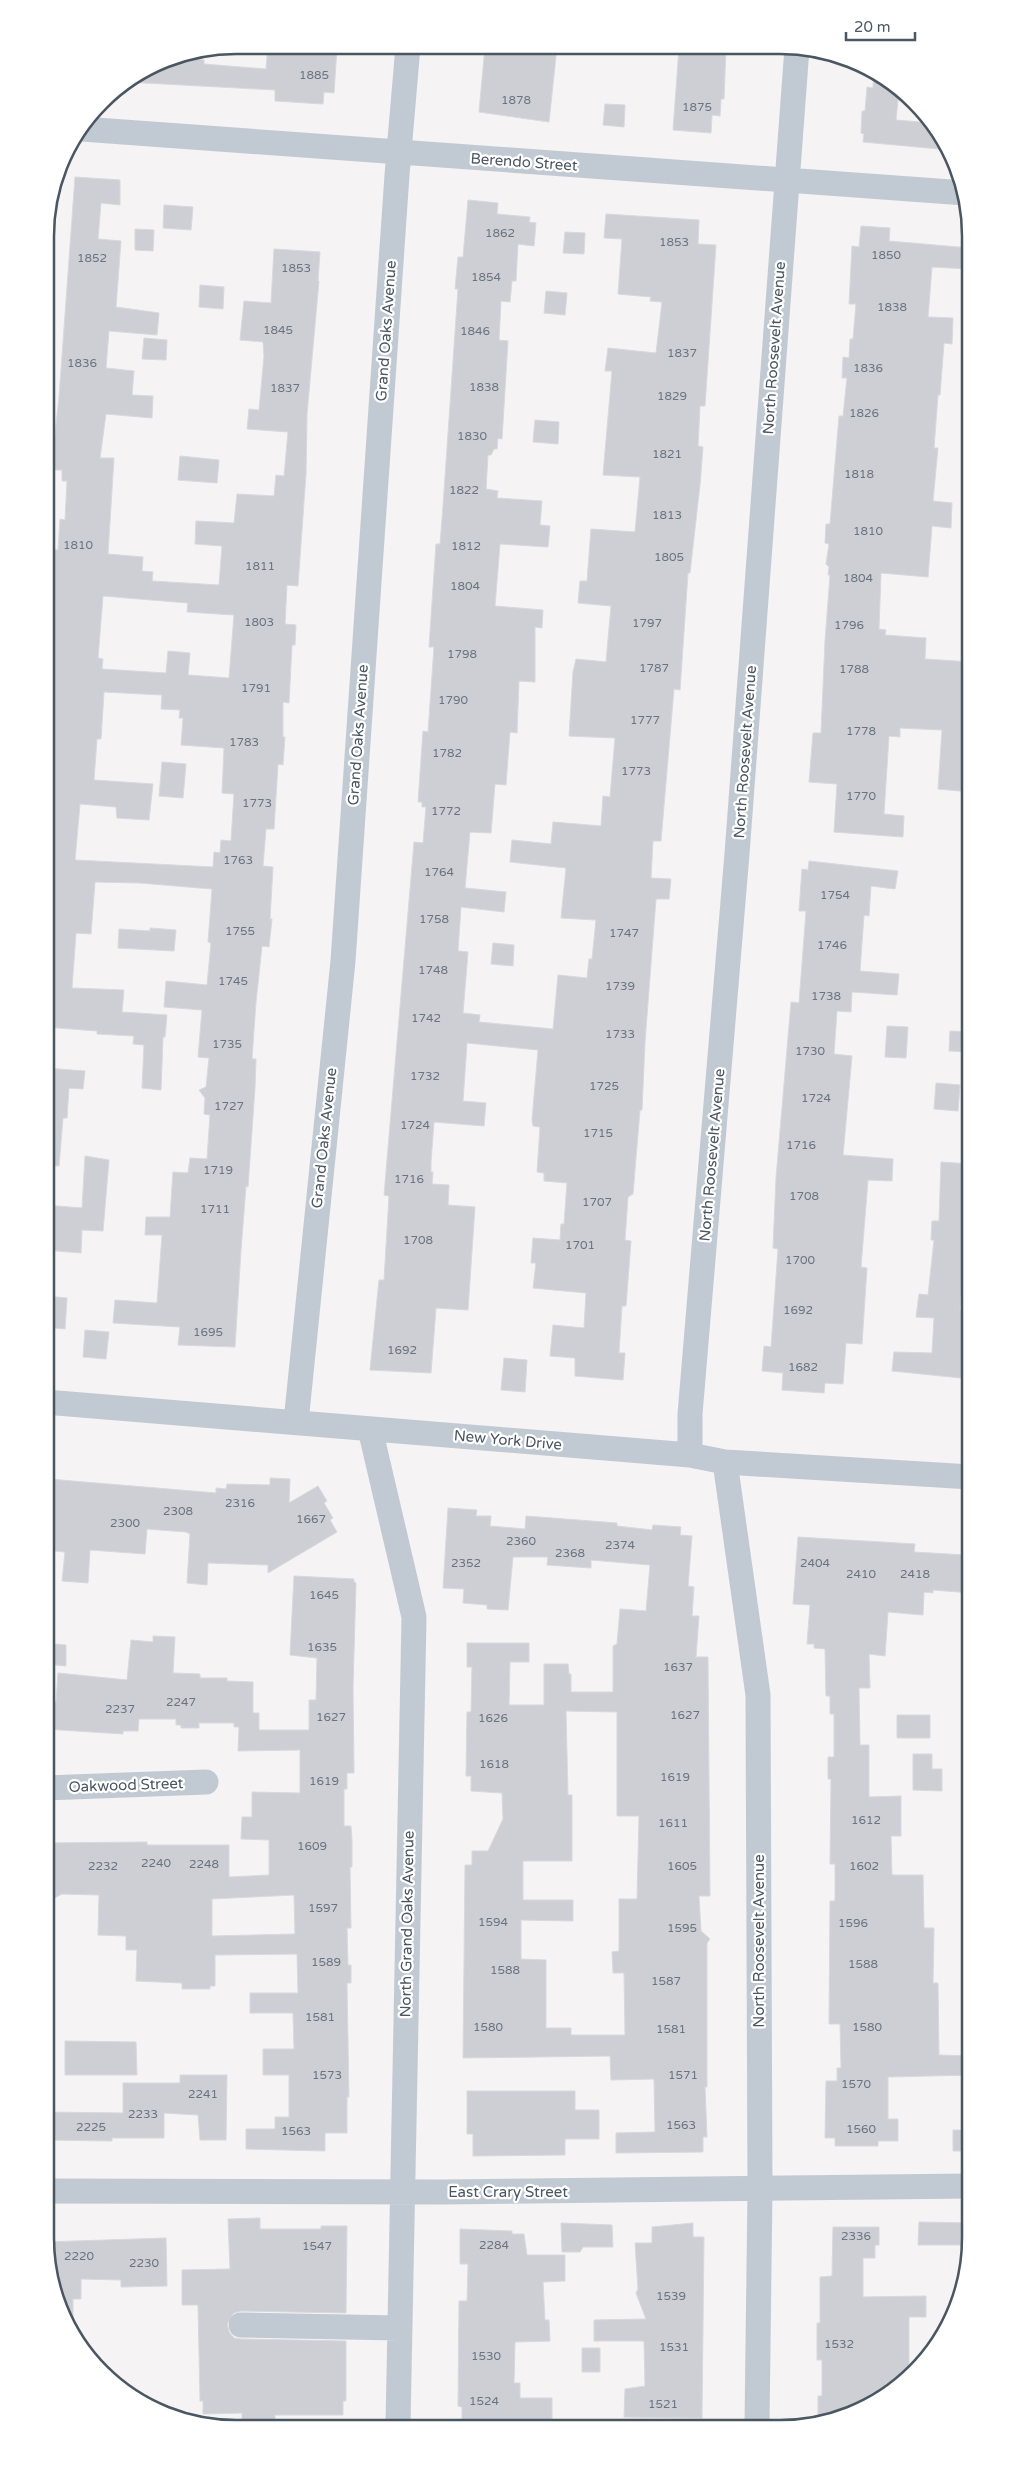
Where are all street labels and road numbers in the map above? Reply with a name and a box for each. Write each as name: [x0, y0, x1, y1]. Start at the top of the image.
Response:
street label: Berendo Street: [470, 149, 578, 175]
street label: Grand Oaks Avenue: [372, 260, 400, 402]
street label: North Roosevelt Avenue: [759, 261, 789, 435]
street label: Grand Oaks Avenue: [344, 664, 372, 806]
street label: North Roosevelt Avenue: [730, 665, 760, 839]
street label: Grand Oaks Avenue: [308, 1067, 340, 1209]
street label: North Roosevelt Avenue: [695, 1068, 729, 1242]
street label: New York Drive: [453, 1426, 563, 1454]
street label: Oakwood Street: [68, 1774, 184, 1796]
street label: North Grand Oaks Avenue: [396, 1830, 418, 2018]
street label: North Roosevelt Avenue: [750, 1854, 768, 2028]
street label: East Crary Street: [448, 2183, 568, 2201]

